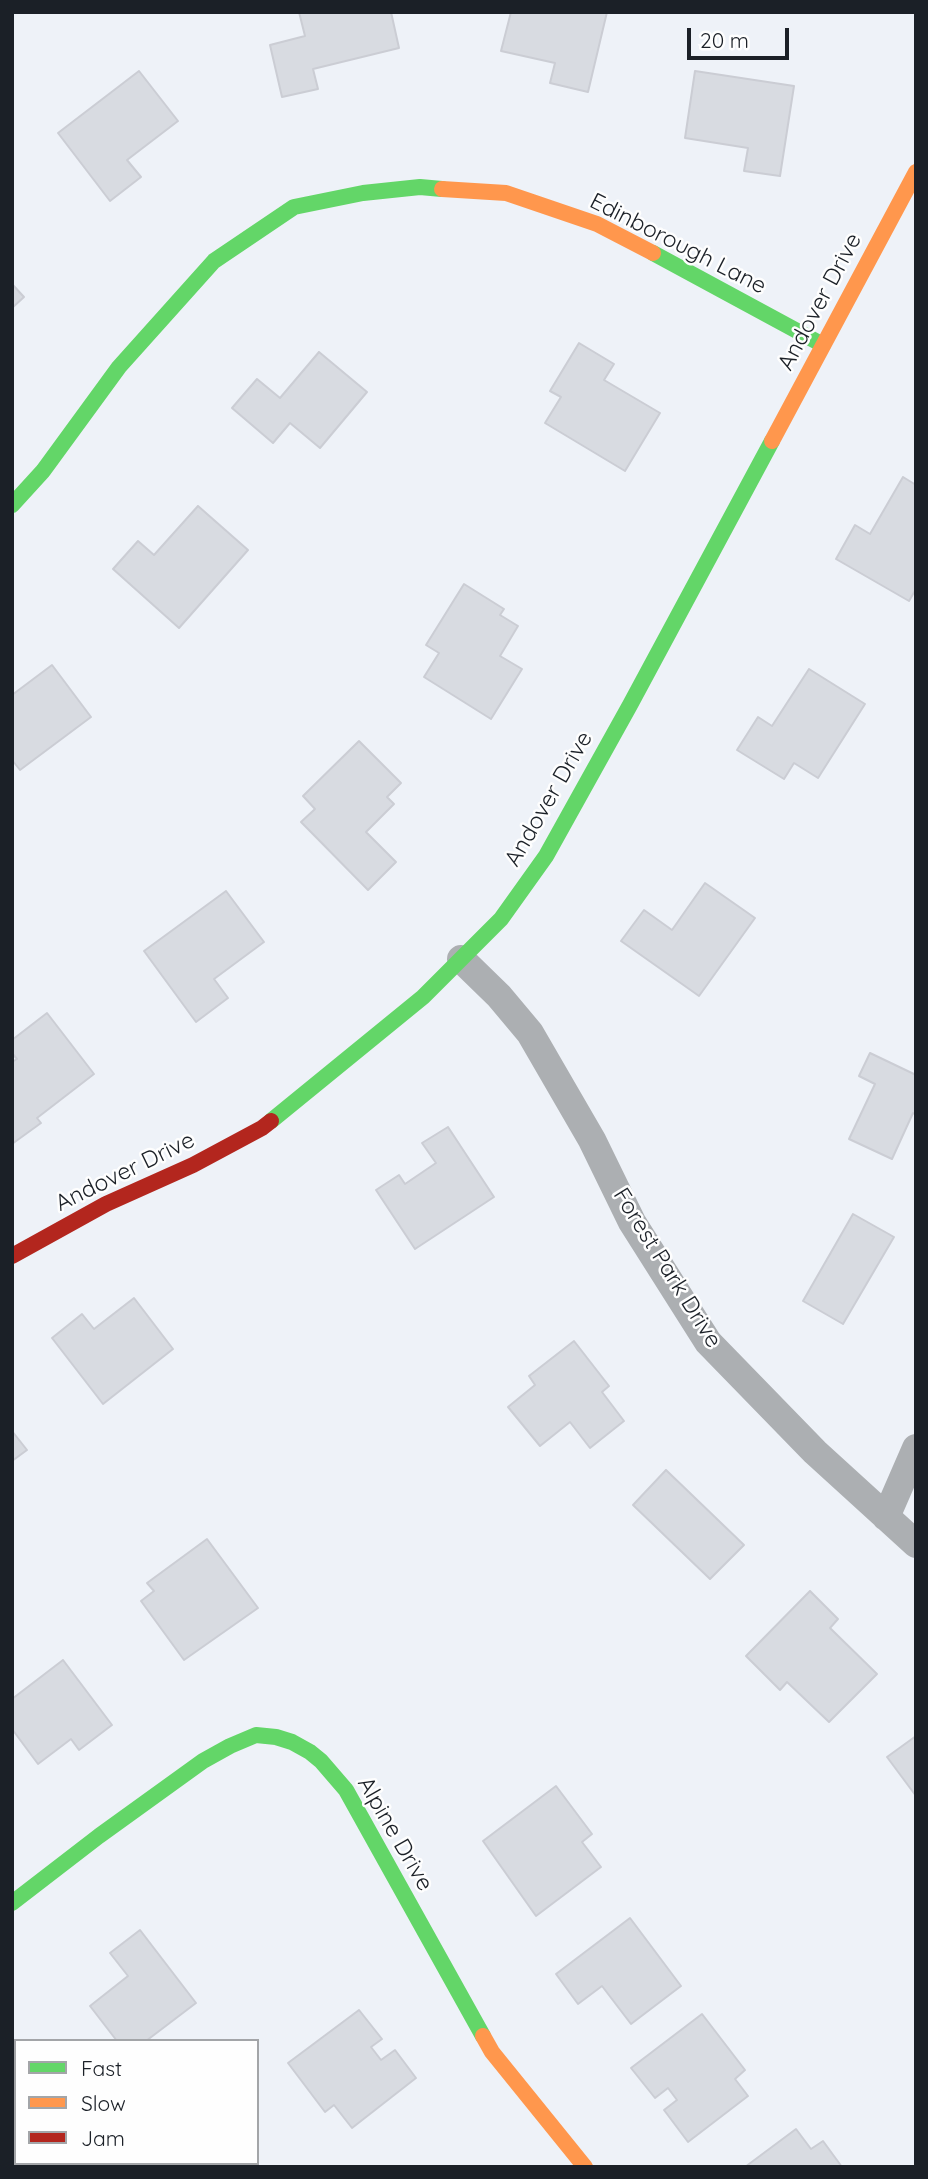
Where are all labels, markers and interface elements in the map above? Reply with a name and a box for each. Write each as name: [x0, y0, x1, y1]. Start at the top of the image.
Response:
scale bar: [690, 14, 792, 58]
text: 20 m: [700, 27, 749, 53]
street label: Edinborough Lane: [585, 188, 771, 300]
street label: Andover Drive: [772, 229, 868, 375]
street label: Andover Drive: [499, 727, 599, 871]
street label: Andover Drive: [51, 1126, 199, 1218]
street label: Forest Park Drive: [607, 1183, 727, 1353]
street label: Alpine Drive: [351, 1772, 439, 1896]
legend: [14, 2039, 259, 2165]
text: Fast: [81, 2055, 122, 2081]
text: Slow: [81, 2090, 126, 2116]
text: Jam: [81, 2125, 125, 2151]

